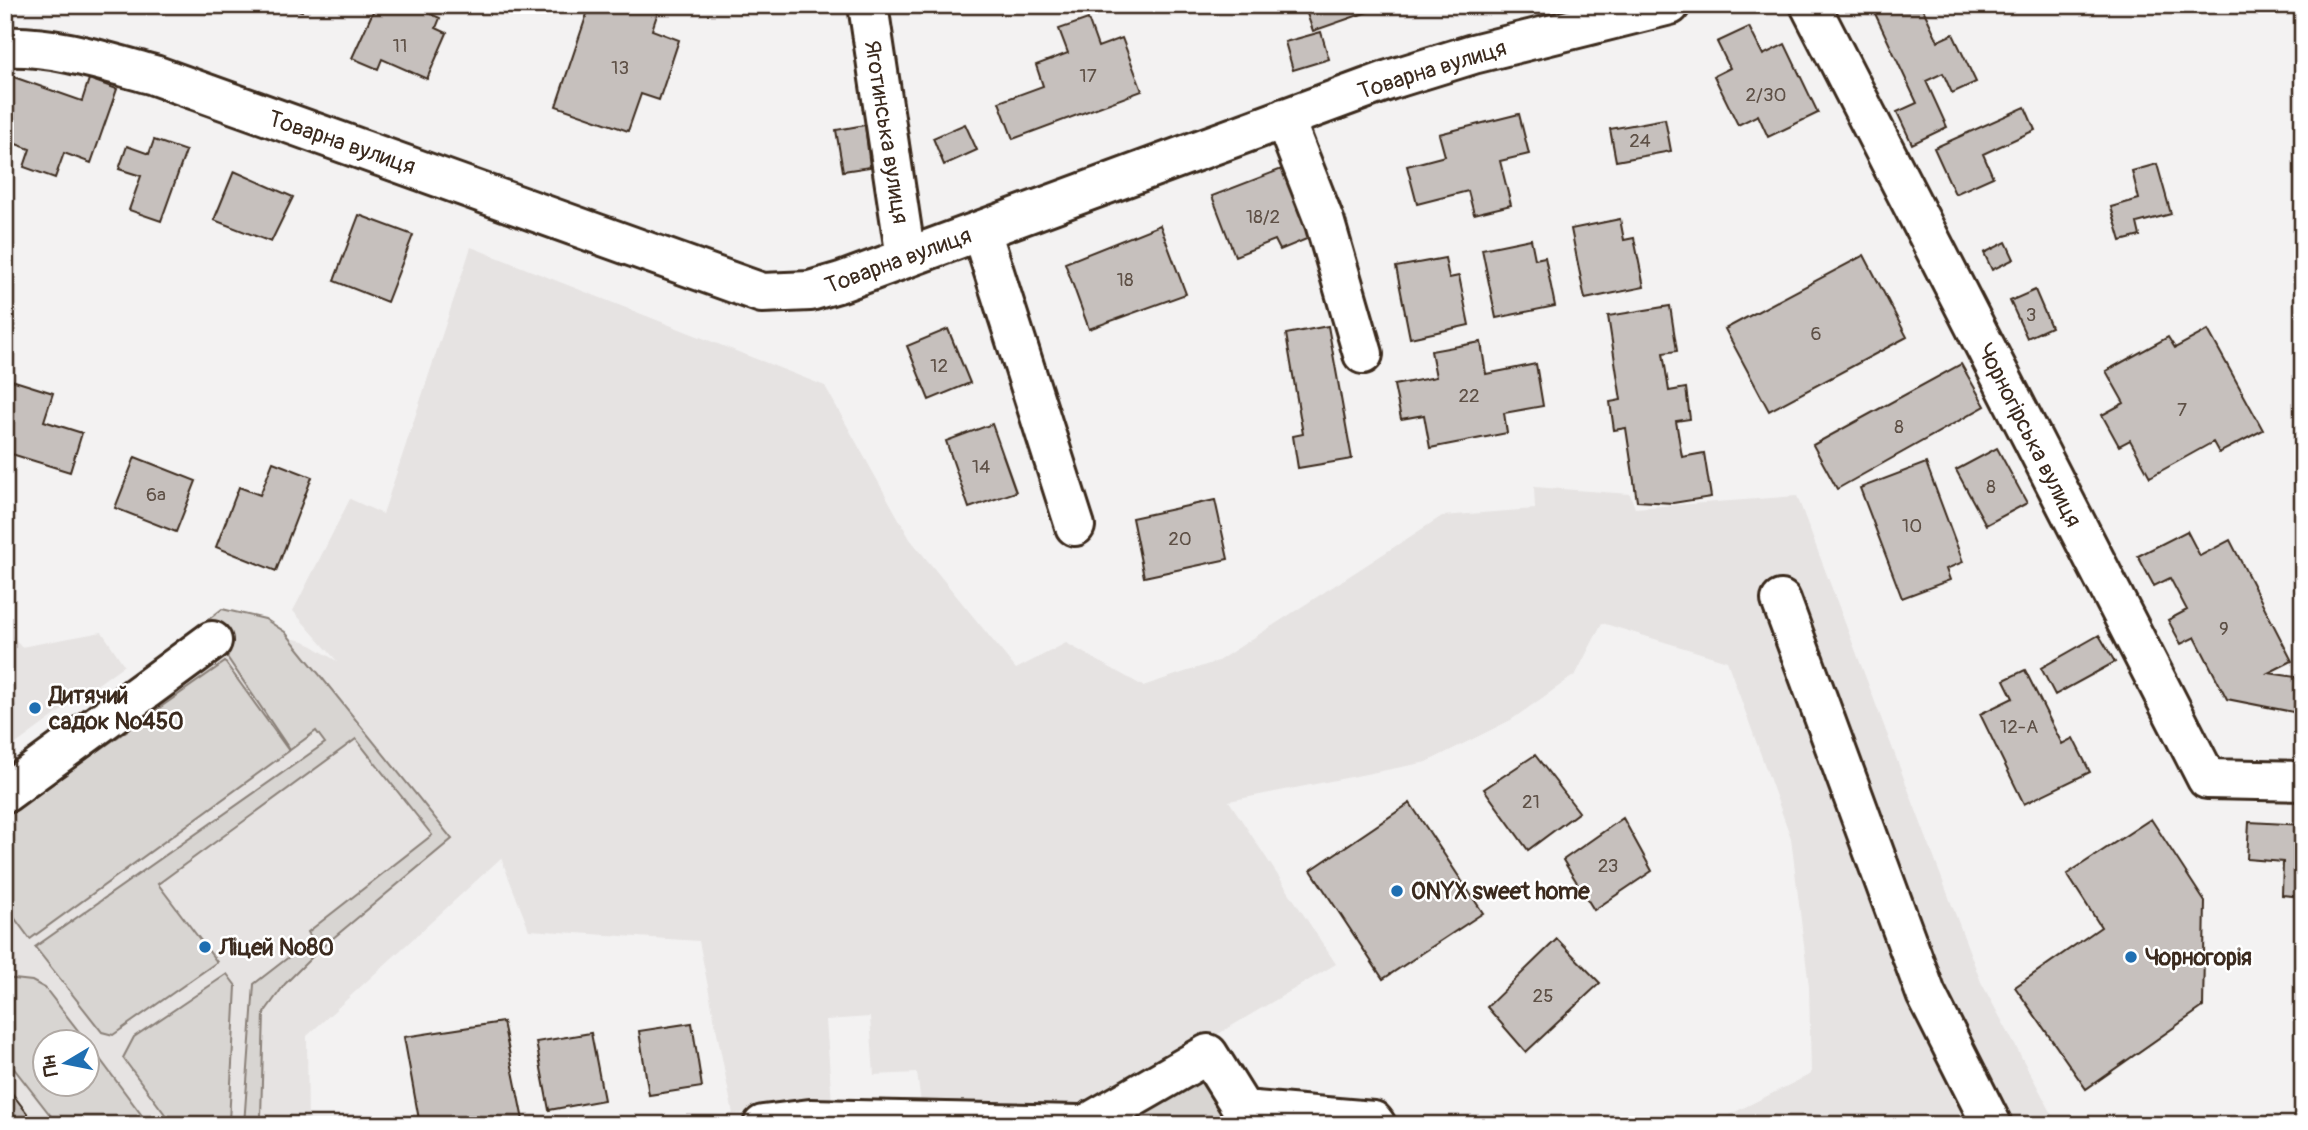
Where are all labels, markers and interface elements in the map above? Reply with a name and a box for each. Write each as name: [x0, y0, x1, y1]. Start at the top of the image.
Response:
street label: Товарна вулиця: [1354, 33, 1510, 106]
house number: 11: [393, 34, 407, 58]
street label: Яготинська вулиця: [858, 38, 915, 226]
house number: 13: [611, 56, 629, 80]
house number: 17: [1079, 64, 1097, 88]
house number: 2/30: [1745, 83, 1787, 107]
street label: Товарна вулиця: [264, 104, 419, 181]
house number: 24: [1629, 129, 1651, 153]
house number: 18/2: [1246, 205, 1280, 229]
street label: Товарна вулиця: [821, 221, 975, 300]
house number: 18: [1116, 268, 1134, 292]
house number: 3: [2026, 303, 2036, 327]
house number: 6: [1810, 322, 1822, 346]
street label: Чорногірська вулиця: [1971, 339, 2088, 532]
house number: 12: [930, 354, 948, 378]
house number: 22: [1458, 384, 1480, 408]
house number: 7: [2177, 398, 2187, 422]
house number: 8: [1894, 415, 1904, 439]
house number: 14: [972, 455, 990, 479]
house number: 8: [1986, 475, 1996, 499]
house number: 6а: [146, 483, 166, 507]
house number: 10: [1902, 514, 1922, 538]
house number: 20: [1168, 527, 1192, 551]
house number: 9: [2219, 617, 2229, 641]
place label: Дитячий садок №450: [47, 681, 184, 736]
marker: Дитячий садок №450: [27, 700, 43, 716]
house number: 12-А: [2000, 715, 2038, 739]
house number: 21: [1522, 790, 1540, 814]
house number: 23: [1598, 854, 1618, 878]
place label: ONYX sweet home: [1411, 877, 1590, 906]
marker: ONYX sweet home: [1389, 883, 1405, 899]
place label: Ліцей №80: [218, 933, 334, 962]
marker: Ліцей №80: [197, 939, 213, 955]
place label: Чорногорія: [2145, 943, 2252, 972]
marker: Чорногорія: [2123, 949, 2139, 965]
house number: 25: [1533, 984, 1553, 1008]
north arrow: [32, 1028, 102, 1098]
text: Пн: [37, 1053, 64, 1078]

